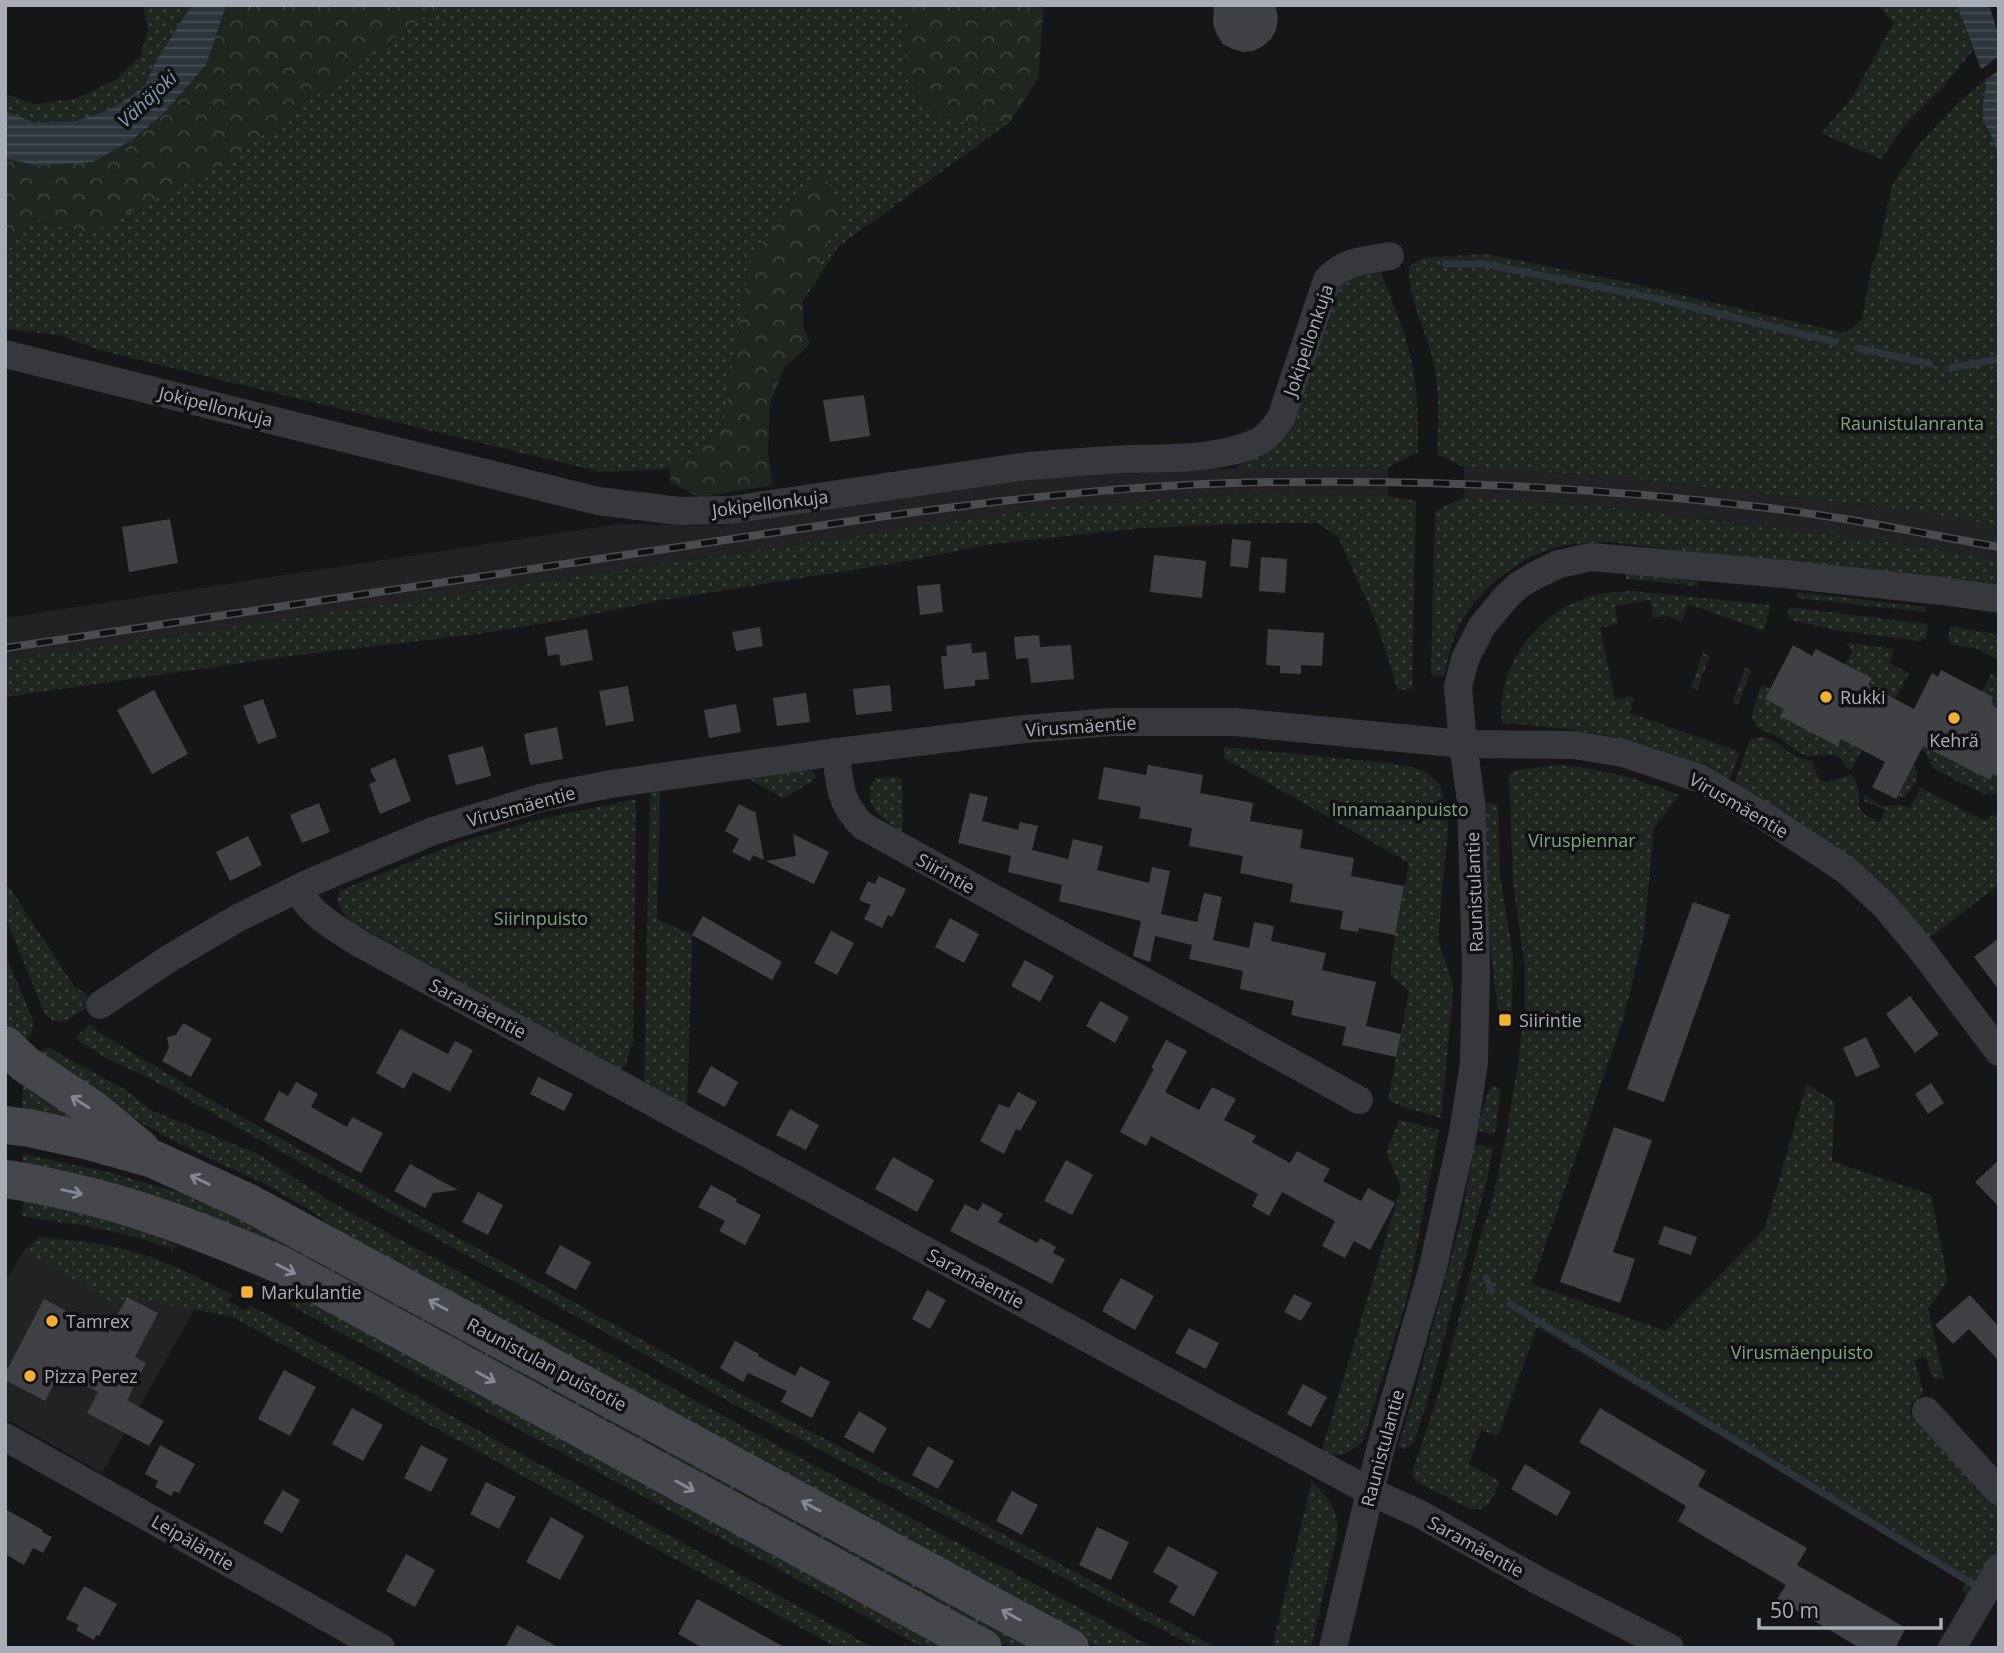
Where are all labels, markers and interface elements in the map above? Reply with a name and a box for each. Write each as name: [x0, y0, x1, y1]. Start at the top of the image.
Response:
water label: Vähäjoki: [112, 64, 183, 133]
street label: Jokipellonkuja: [1277, 281, 1338, 401]
street label: Jokipellonkuja: [155, 380, 276, 432]
park label: Raunistulanranta: [1840, 411, 1984, 435]
street label: Jokipellonkuja: [709, 484, 829, 522]
place label: Rukki: [1840, 685, 1886, 709]
marker: Rukki: [1818, 689, 1834, 705]
street label: Virusmäentie: [1025, 710, 1137, 742]
marker: Kehrä: [1946, 710, 1962, 726]
place label: Kehrä: [1929, 728, 1979, 752]
street label: Virusmäentie: [1685, 767, 1793, 843]
street label: Virusmäentie: [464, 780, 578, 832]
park label: Innamaanpuisto: [1331, 797, 1469, 821]
park label: Viruspiennar: [1528, 828, 1636, 852]
street label: Raunistulantie: [1460, 831, 1488, 953]
street label: Siirintie: [913, 847, 979, 899]
park label: Siirinpuisto: [494, 906, 588, 930]
street label: Saramäentie: [426, 972, 530, 1044]
place label: Siirintie: [1519, 1008, 1582, 1032]
marker: Siirintie: [1497, 1012, 1513, 1028]
one-way arrow: [71, 1094, 91, 1108]
one-way arrow: [190, 1173, 211, 1186]
one-way arrow: [60, 1186, 83, 1199]
street label: Saramäentie: [924, 1242, 1028, 1314]
one-way arrow: [275, 1262, 296, 1276]
place label: Markulantie: [261, 1280, 362, 1304]
marker: Markulantie: [239, 1284, 255, 1300]
one-way arrow: [428, 1298, 449, 1311]
place label: Tamrex: [66, 1309, 130, 1333]
street label: Raunistulan puistotie: [463, 1312, 631, 1416]
marker: Tamrex: [44, 1313, 60, 1329]
park label: Virusmäenpuisto: [1731, 1340, 1873, 1364]
place label: Pizza Perez: [44, 1364, 138, 1388]
marker: Pizza Perez: [22, 1368, 38, 1384]
one-way arrow: [475, 1370, 495, 1384]
street label: Raunistulantie: [1355, 1387, 1409, 1509]
one-way arrow: [675, 1479, 695, 1493]
one-way arrow: [801, 1499, 821, 1513]
street label: Leipäläntie: [147, 1509, 239, 1575]
street label: Saramäentie: [1424, 1510, 1528, 1582]
scale bar: [1759, 1586, 1941, 1630]
text: 50 m: [1770, 1596, 1819, 1624]
one-way arrow: [1001, 1608, 1021, 1622]

